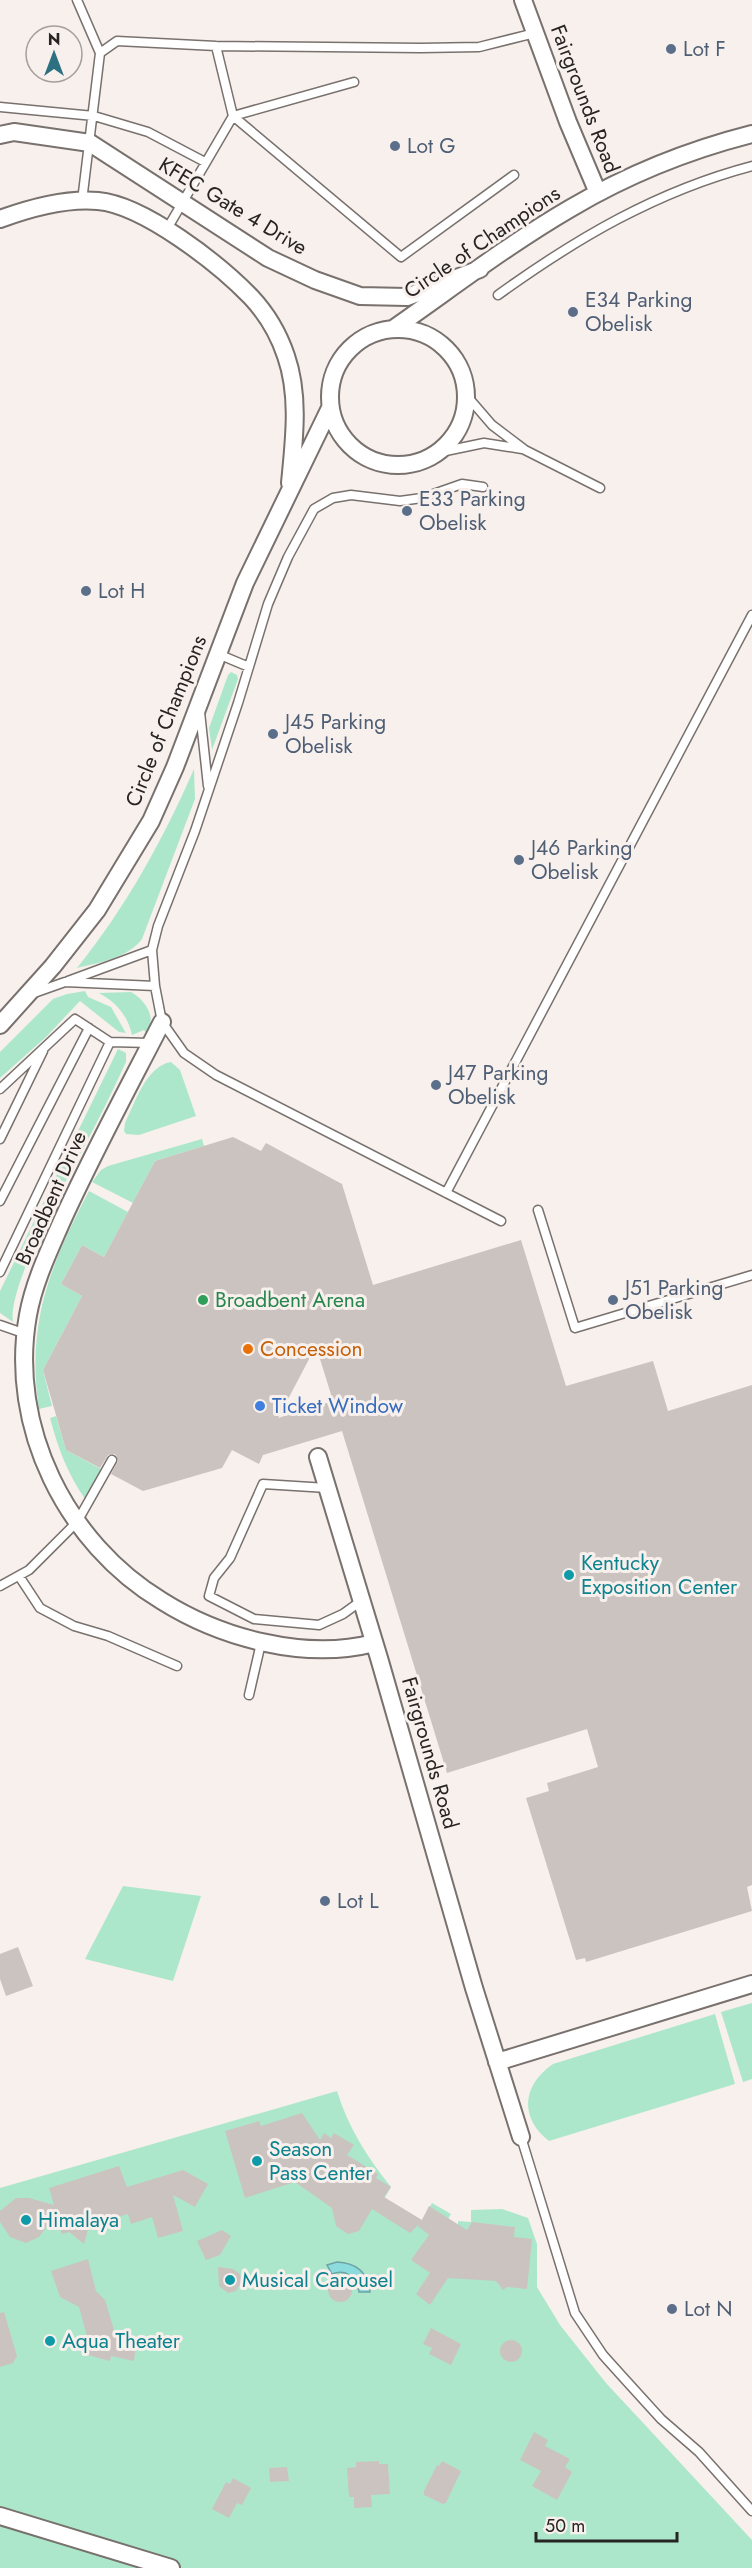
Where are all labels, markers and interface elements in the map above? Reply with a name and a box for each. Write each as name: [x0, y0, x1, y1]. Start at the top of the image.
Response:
street label: Fairgrounds Road: [543, 20, 627, 178]
north arrow: [24, 24, 84, 84]
text: N: [48, 28, 60, 51]
place label: Lot F: [683, 34, 726, 64]
marker: Lot F: [664, 42, 678, 56]
place label: Lot G: [407, 131, 456, 161]
marker: Lot G: [388, 139, 402, 153]
street label: KFEC Gate 4 Drive: [153, 150, 313, 262]
street label: Circle of Champions: [398, 178, 566, 306]
place label: E34 Parking Obelisk: [585, 285, 692, 339]
marker: E34 Parking Obelisk: [566, 305, 580, 319]
place label: E33 Parking Obelisk: [419, 484, 526, 538]
marker: E33 Parking Obelisk: [400, 504, 414, 518]
place label: Lot H: [98, 576, 145, 606]
marker: Lot H: [79, 584, 93, 598]
street label: Circle of Champions: [118, 631, 214, 811]
place label: J45 Parking Obelisk: [282, 707, 386, 761]
marker: J45 Parking Obelisk: [266, 727, 280, 741]
place label: J46 Parking Obelisk: [528, 833, 633, 887]
marker: J46 Parking Obelisk: [512, 853, 526, 867]
place label: J47 Parking Obelisk: [445, 1058, 549, 1112]
marker: J47 Parking Obelisk: [429, 1078, 443, 1092]
street label: Broadbent Drive: [8, 1126, 94, 1270]
place label: J51 Parking Obelisk: [622, 1273, 724, 1327]
place label: Broadbent Arena: [215, 1285, 365, 1315]
marker: Broadbent Arena: [196, 1293, 210, 1307]
marker: J51 Parking Obelisk: [606, 1293, 620, 1307]
place label: Concession: [260, 1334, 363, 1364]
marker: Concession: [241, 1342, 255, 1356]
place label: Ticket Window: [272, 1391, 404, 1421]
marker: Ticket Window: [253, 1399, 267, 1413]
place label: Kentucky Exposition Center: [581, 1548, 738, 1602]
marker: Kentucky Exposition Center: [562, 1568, 576, 1582]
street label: Fairgrounds Road: [394, 1674, 466, 1832]
place label: Lot L: [337, 1886, 379, 1916]
marker: Lot L: [318, 1894, 332, 1908]
place label: Season Pass Center: [269, 2134, 373, 2188]
marker: Season Pass Center: [250, 2154, 264, 2168]
place label: Himalaya: [38, 2205, 119, 2235]
marker: Himalaya: [19, 2213, 33, 2227]
place label: Musical Carousel: [242, 2265, 393, 2295]
marker: Musical Carousel: [223, 2273, 237, 2287]
place label: Lot N: [684, 2294, 733, 2324]
marker: Lot N: [665, 2302, 679, 2316]
place label: Aqua Theater: [62, 2326, 181, 2356]
marker: Aqua Theater: [43, 2334, 57, 2348]
scale bar: [536, 2505, 677, 2543]
text: 50 m: [545, 2513, 585, 2539]

